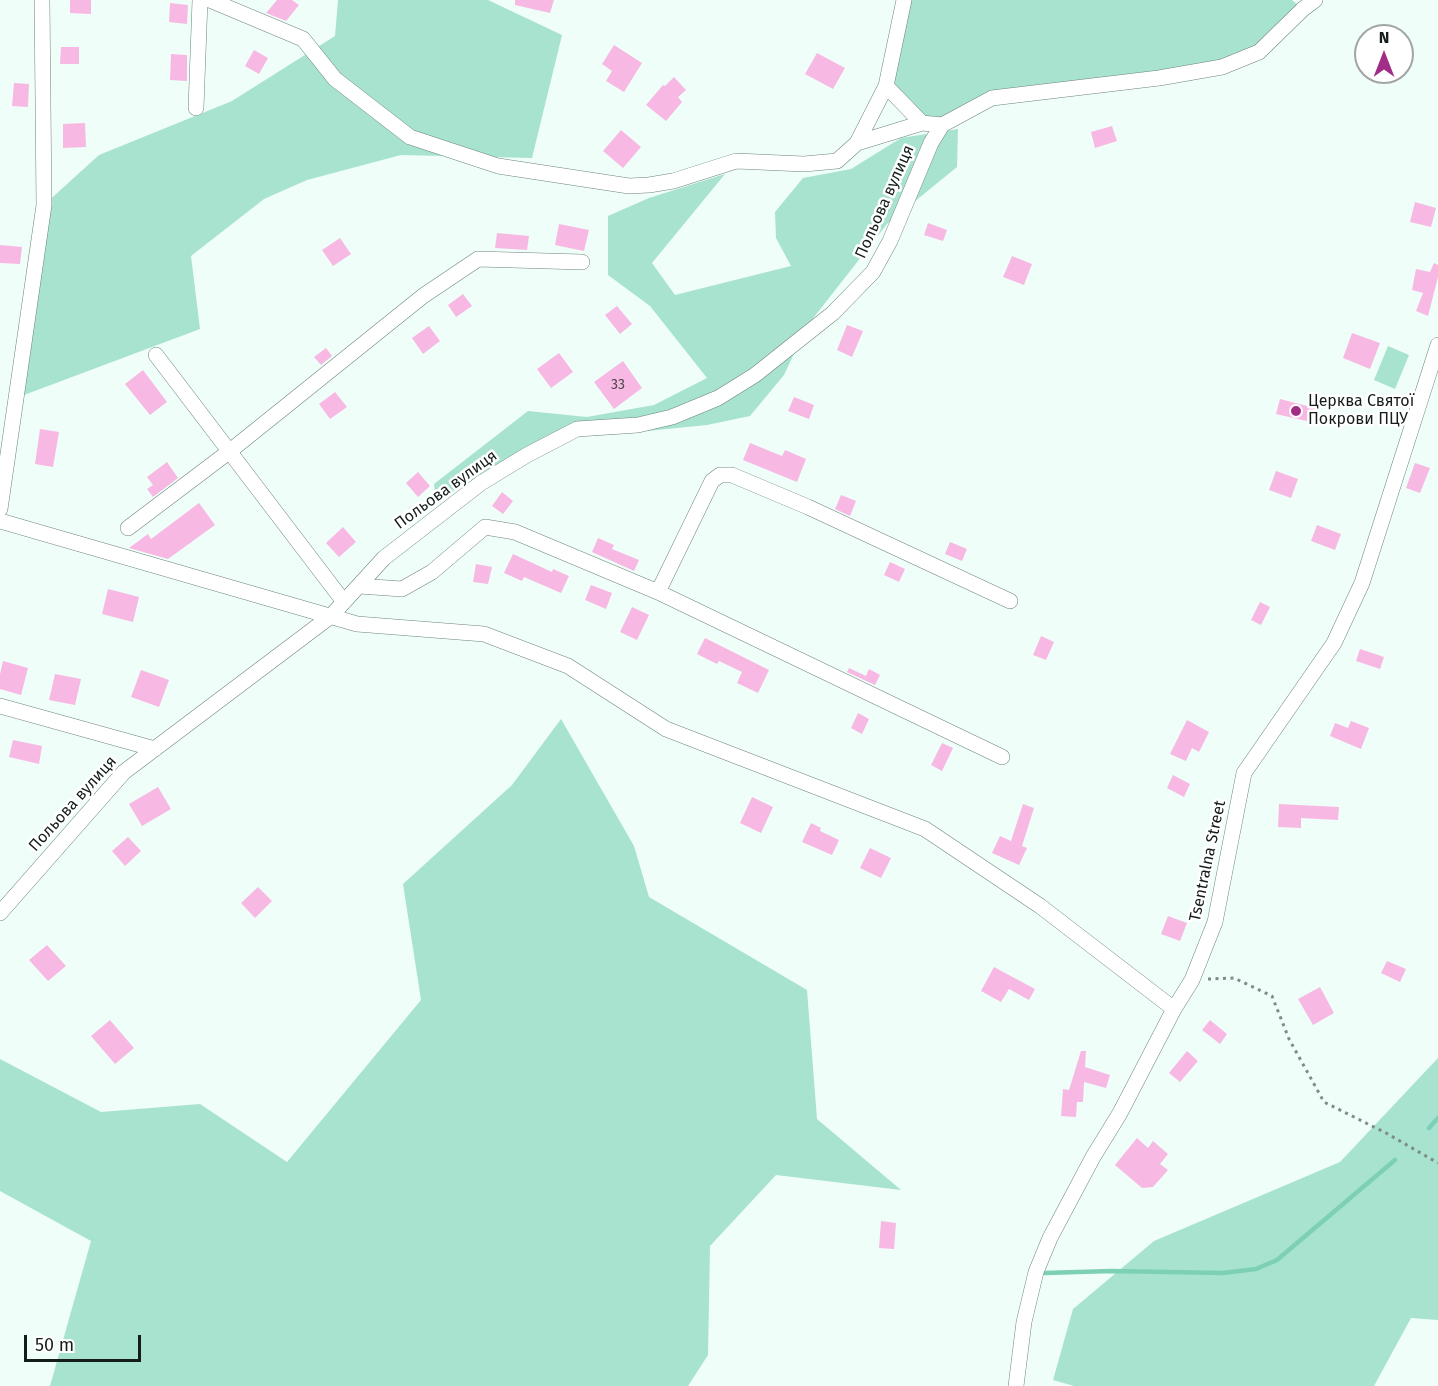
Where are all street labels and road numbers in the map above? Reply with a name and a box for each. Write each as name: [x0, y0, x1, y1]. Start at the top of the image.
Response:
street label: Польова вулиця: [851, 142, 919, 262]
street label: Польова вулиця: [391, 446, 501, 534]
street label: Польова вулиця: [25, 752, 121, 856]
street label: Tsentralna Street: [1186, 799, 1230, 923]

